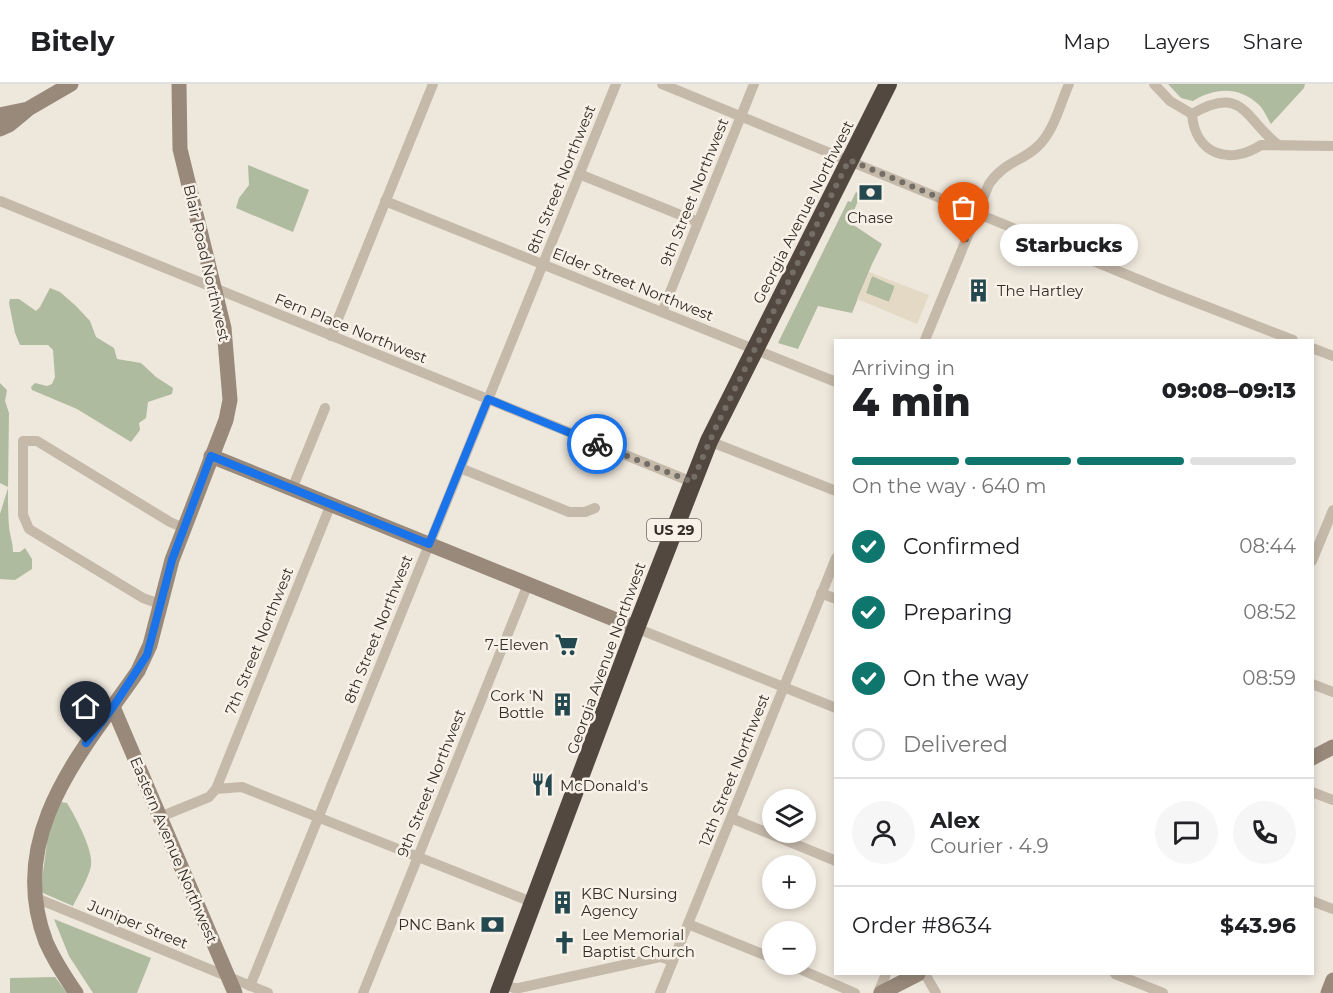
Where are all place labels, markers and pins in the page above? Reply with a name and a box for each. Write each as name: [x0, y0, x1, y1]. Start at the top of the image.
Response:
bank icon: Chase: [857, 180, 883, 206]
pin: [938, 182, 989, 244]
place label: Chase: [847, 208, 893, 227]
callout: Starbucks: [1000, 223, 1138, 265]
building icon: The Hartley: [966, 277, 992, 303]
place label: The Hartley: [997, 281, 1084, 300]
supermarket icon: 7-Eleven: [554, 631, 580, 657]
place label: 7-Eleven: [485, 635, 549, 654]
pin: [60, 681, 111, 743]
place label: Cork 'N Bottle: [490, 686, 544, 722]
building icon: Cork 'N Bottle: [549, 691, 575, 717]
restaurant icon: McDonald's: [529, 772, 555, 798]
place label: McDonald's: [560, 776, 648, 795]
place label: KBC Nursing Agency: [581, 884, 678, 920]
building icon: KBC Nursing Agency: [550, 889, 576, 915]
bank icon: PNC Bank: [480, 911, 506, 937]
place label: PNC Bank: [398, 915, 475, 934]
place label: Lee Memorial Baptist Church: [582, 925, 695, 961]
church icon: Lee Memorial Baptist Church: [551, 930, 577, 956]

